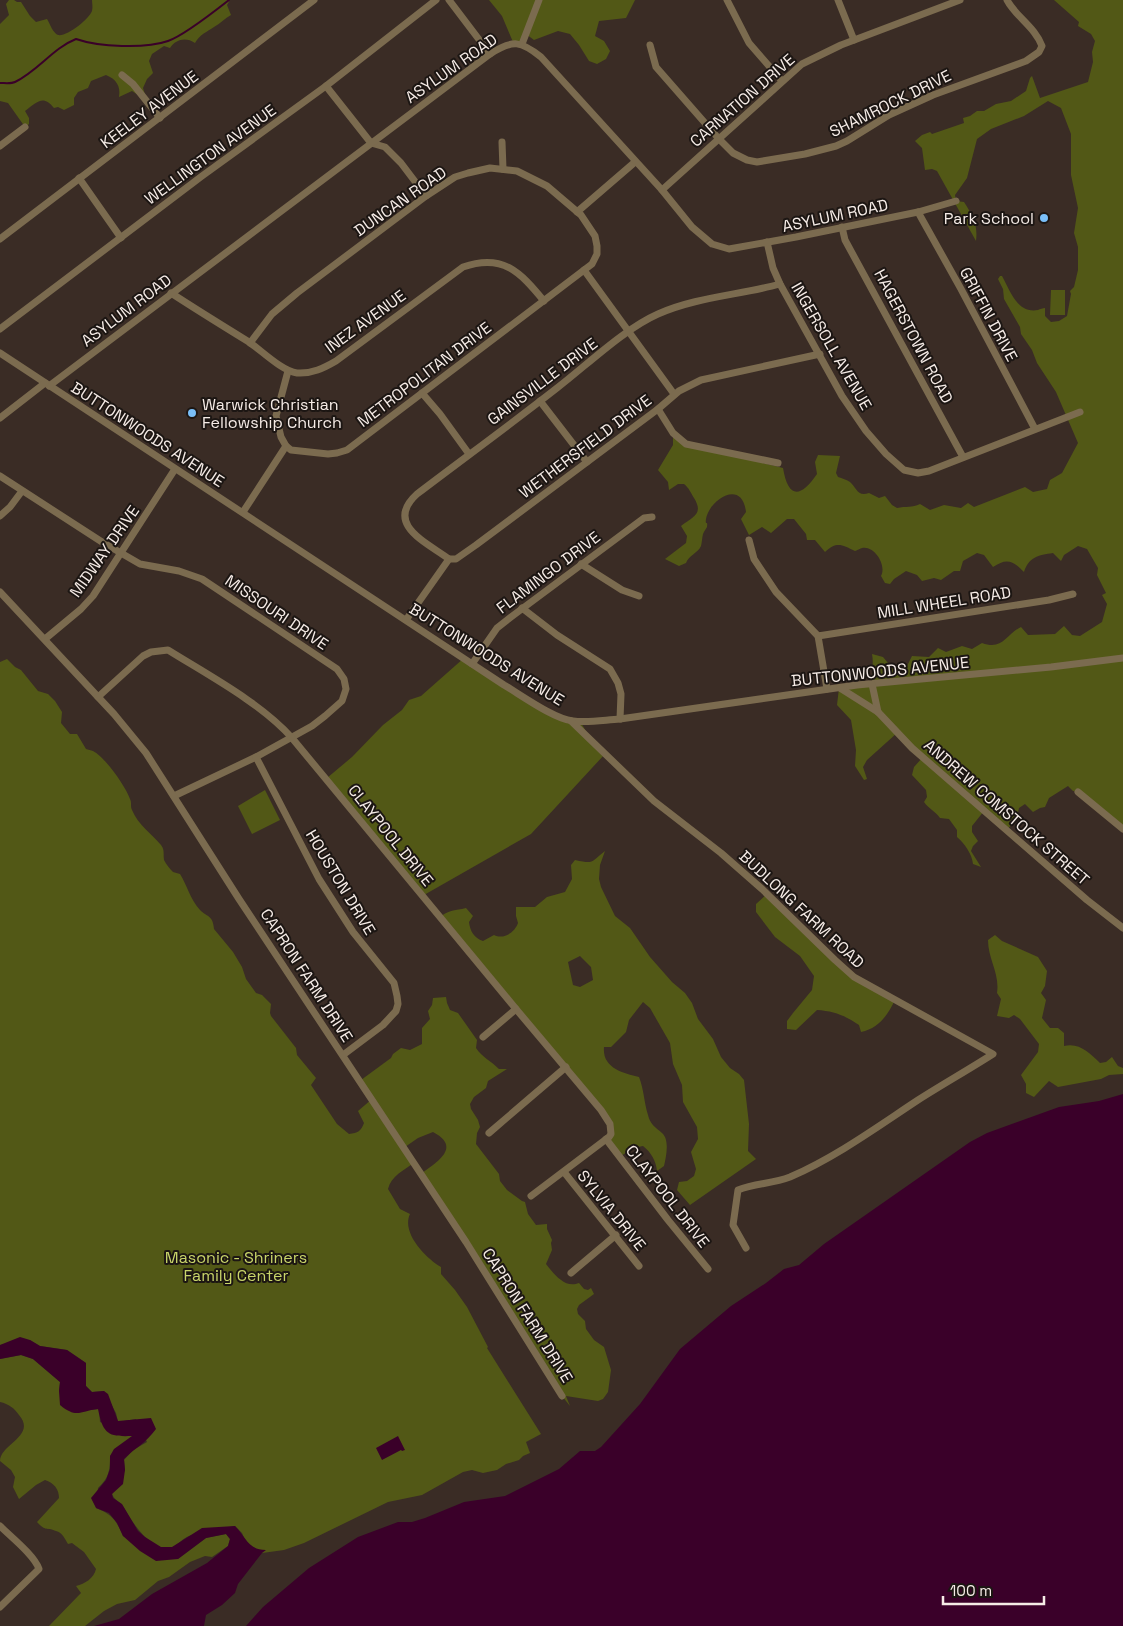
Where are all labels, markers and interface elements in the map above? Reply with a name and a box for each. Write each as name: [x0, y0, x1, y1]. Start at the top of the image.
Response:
street label: ASYLUM ROAD: [401, 29, 501, 108]
street label: CARNATION DRIVE: [686, 49, 799, 152]
street label: SHAMROCK DRIVE: [826, 65, 954, 142]
street label: KEELEY AVENUE: [96, 66, 203, 153]
street label: WELLINGTON AVENUE: [140, 100, 280, 209]
street label: DUNCAN ROAD: [350, 162, 451, 241]
street label: ASYLUM ROAD: [780, 194, 890, 237]
place label: Park School: [944, 208, 1034, 229]
marker: Park School: [1038, 212, 1050, 224]
street label: GRIFFIN DRIVE: [955, 263, 1022, 365]
street label: HAGERSTOWN ROAD: [869, 266, 958, 407]
street label: ASYLUM ROAD: [77, 270, 176, 351]
street label: INGERSOLL AVENUE: [786, 279, 877, 414]
street label: INEZ AVENUE: [321, 285, 410, 358]
street label: METROPOLITAN DRIVE: [353, 317, 496, 432]
street label: GAINSVILLE DRIVE: [483, 333, 602, 430]
street label: BUTTONWOODS AVENUE: [67, 377, 228, 492]
street label: WETHERSFIELD DRIVE: [515, 390, 656, 503]
place label: Warwick Christian Fellowship Church: [202, 394, 342, 433]
marker: Warwick Christian Fellowship Church: [186, 407, 198, 419]
street label: MIDWAY DRIVE: [65, 501, 144, 601]
street label: FLAMINGO DRIVE: [492, 526, 604, 618]
street label: MISSOURI DRIVE: [221, 570, 332, 655]
street label: MILL WHEEL ROAD: [876, 582, 1012, 623]
street label: BUTTONWOODS AVENUE: [405, 598, 568, 711]
street label: BUTTONWOODS AVENUE: [790, 652, 970, 691]
street label: ANDREW COMSTOCK STREET: [920, 735, 1094, 890]
street label: CLAYPOOL DRIVE: [343, 780, 438, 890]
street label: HOUSTON DRIVE: [301, 826, 380, 939]
street label: BUDLONG FARM ROAD: [735, 846, 869, 973]
street label: CAPRON FARM DRIVE: [256, 905, 358, 1046]
street label: CLAYPOOL DRIVE: [621, 1141, 714, 1252]
street label: SYLVIA DRIVE: [573, 1166, 651, 1255]
street label: CAPRON FARM DRIVE: [478, 1244, 578, 1387]
park label: Masonic - Shriners Family Center: [165, 1247, 307, 1286]
scale bar: [943, 1574, 1044, 1606]
text: 100 m: [950, 1581, 992, 1600]

